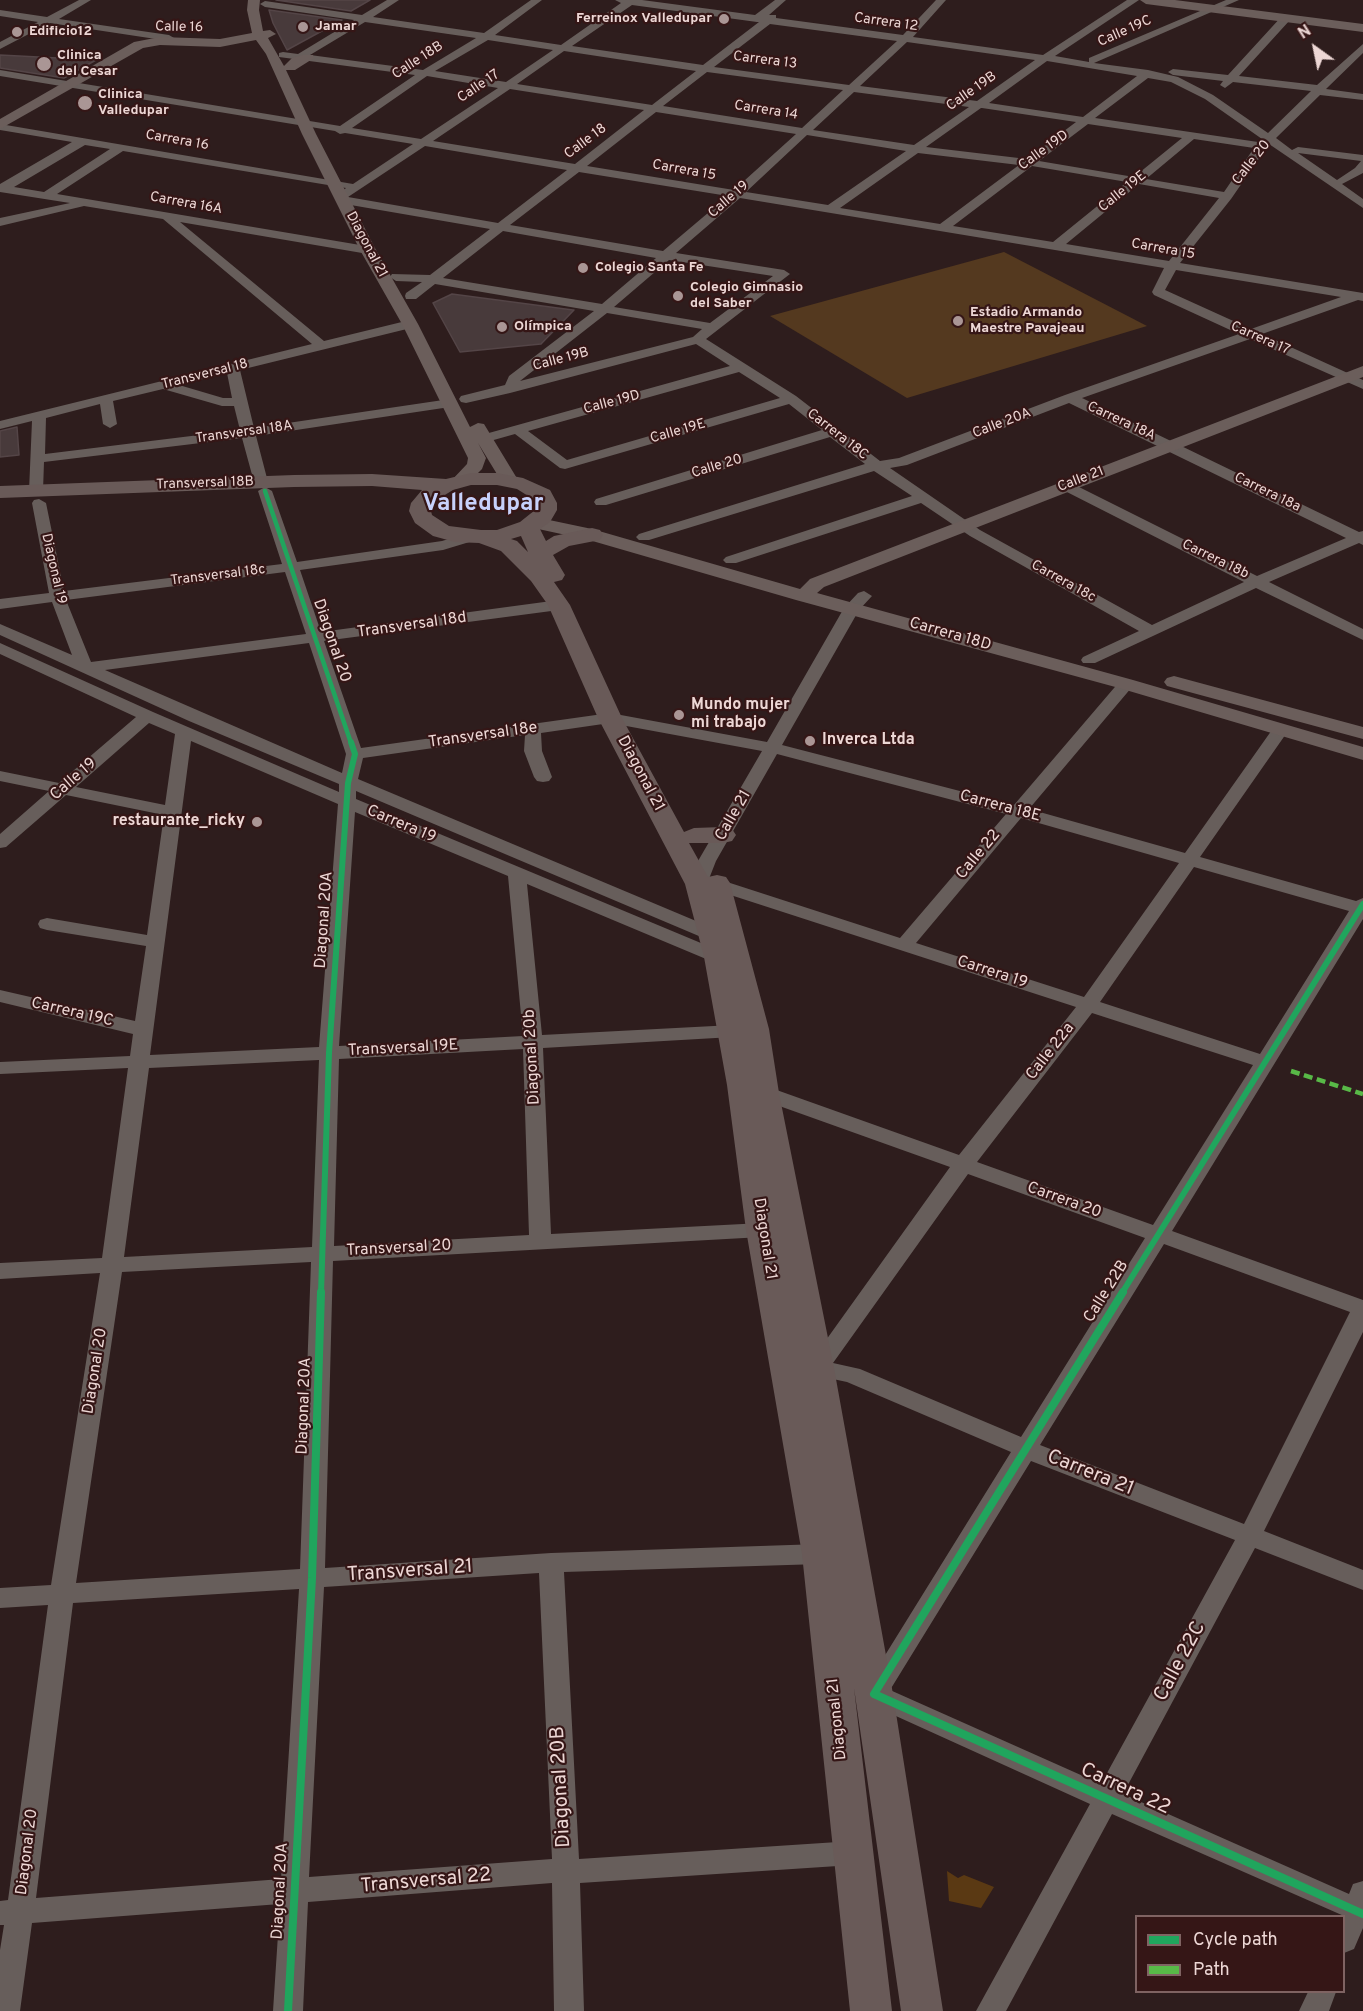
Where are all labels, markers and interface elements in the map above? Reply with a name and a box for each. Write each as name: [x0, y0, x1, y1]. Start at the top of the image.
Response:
street label: Carrera 12: [853, 10, 919, 36]
place label: Ferreinox Valledupar: [576, 11, 712, 27]
marker: Ferreinox Valledupar: [717, 12, 731, 26]
street label: Calle 19C: [1095, 13, 1155, 51]
north arrow: [1285, 18, 1345, 78]
street label: Calle 16: [155, 19, 203, 37]
place label: Jamar: [315, 19, 357, 35]
marker: Jamar: [296, 20, 310, 34]
text: N: [1295, 21, 1315, 44]
place label: Edificio12: [29, 24, 92, 40]
marker: Edificio12: [10, 25, 24, 39]
street label: Calle 18B: [389, 38, 447, 84]
place label: Clinica del Cesar: [57, 48, 117, 80]
street label: Carrera 13: [732, 49, 798, 73]
marker: Clinica del Cesar: [35, 55, 53, 73]
street label: Calle 17: [455, 67, 503, 107]
street label: Calle 19B: [944, 69, 1000, 115]
place label: Clinica Valledupar: [98, 87, 169, 120]
marker: Clinica Valledupar: [76, 94, 94, 112]
street label: Carrera 14: [733, 98, 799, 124]
street label: Calle 18: [562, 121, 610, 163]
street label: Carrera 16: [144, 127, 210, 155]
street label: Calle 19D: [1016, 127, 1072, 175]
street label: Calle 20: [1229, 137, 1275, 189]
street label: Carrera 15: [651, 157, 717, 185]
street label: Calle 19E: [1096, 168, 1150, 216]
street label: Calle 19: [705, 178, 753, 222]
street label: Carrera 16A: [148, 189, 224, 219]
street label: Diagonal 21: [342, 209, 390, 281]
street label: Carrera 15: [1130, 236, 1196, 264]
place label: Colegio Santa Fe: [595, 260, 703, 276]
marker: Colegio Santa Fe: [576, 261, 590, 275]
place label: Colegio Gimnasio del Saber: [690, 280, 803, 312]
marker: Colegio Gimnasio del Saber: [671, 289, 685, 303]
place label: Estadio Armando Maestre Pavajeau: [970, 305, 1085, 338]
marker: Estadio Armando Maestre Pavajeau: [951, 314, 965, 328]
place label: Olímpica: [514, 319, 572, 335]
street label: Carrera 17: [1228, 319, 1292, 359]
marker: Olímpica: [495, 320, 509, 334]
street label: Calle 19B: [531, 344, 591, 376]
street label: Transversal 18: [160, 356, 250, 394]
street label: Calle 19D: [582, 387, 642, 419]
street label: Carrera 18A: [1084, 399, 1158, 445]
street label: Calle 20A: [970, 405, 1034, 443]
street label: Carrera 18C: [803, 406, 871, 464]
street label: Calle 19E: [649, 416, 707, 448]
street label: Transversal 18A: [194, 418, 294, 448]
street label: Calle 20: [690, 451, 744, 483]
street label: Calle 21: [1055, 463, 1107, 497]
street label: Carrera 18a: [1231, 470, 1303, 516]
street label: Transversal 18B: [156, 474, 254, 494]
district label: Valledupar: [422, 491, 544, 519]
street label: Diagonal 19: [37, 532, 69, 606]
street label: Carrera 18b: [1179, 537, 1251, 583]
street label: Carrera 18c: [1028, 557, 1098, 607]
street label: Transversal 18c: [170, 562, 266, 590]
street label: Diagonal 20: [308, 597, 354, 685]
street label: Transversal 18d: [356, 609, 468, 643]
street label: Carrera 18D: [907, 614, 993, 656]
place label: Mundo mujer mi trabajo: [691, 696, 790, 734]
marker: Mundo mujer mi trabajo: [672, 708, 686, 722]
street label: Transversal 18e: [427, 719, 539, 753]
place label: Inverca Ltda: [822, 731, 915, 751]
street label: Diagonal 21: [612, 733, 668, 815]
marker: Inverca Ltda: [803, 734, 817, 748]
street label: Calle 19: [47, 755, 101, 805]
street label: Calle 21: [712, 787, 756, 845]
street label: Carrera 18E: [957, 787, 1043, 827]
street label: Carrera 19: [364, 802, 438, 848]
place label: restaurante_ricky: [112, 812, 245, 832]
marker: restaurante_ricky: [250, 815, 264, 829]
street label: Calle 22: [953, 826, 1005, 884]
street label: Diagonal 20A: [312, 871, 338, 969]
street label: Carrera 19: [954, 953, 1030, 993]
street label: Carrera 19C: [29, 994, 115, 1032]
street label: Diagonal 20b: [521, 1009, 545, 1105]
street label: Calle 22a: [1023, 1019, 1079, 1085]
street label: Transversal 19E: [347, 1037, 459, 1061]
street label: Carrera 20: [1024, 1179, 1104, 1223]
street label: Diagonal 21: [748, 1197, 780, 1281]
street label: Transversal 20: [346, 1237, 452, 1261]
street label: Calle 22B: [1080, 1257, 1134, 1327]
street label: Diagonal 20: [80, 1327, 112, 1415]
street label: Diagonal 20A: [294, 1357, 316, 1455]
street label: Carrera 21: [1043, 1446, 1137, 1502]
street label: Transversal 21: [346, 1556, 474, 1588]
street label: Calle 22C: [1150, 1618, 1212, 1706]
street label: Diagonal 21: [824, 1677, 852, 1761]
street label: Diagonal 20B: [547, 1726, 577, 1848]
street label: Carrera 22: [1076, 1759, 1174, 1821]
street label: Diagonal 20: [13, 1808, 43, 1896]
street label: Diagonal 20A: [269, 1842, 293, 1940]
street label: Transversal 22: [360, 1864, 492, 1900]
legend: [1135, 1915, 1345, 1993]
text: Cycle path: [1193, 1929, 1278, 1952]
text: Path: [1193, 1959, 1230, 1982]

